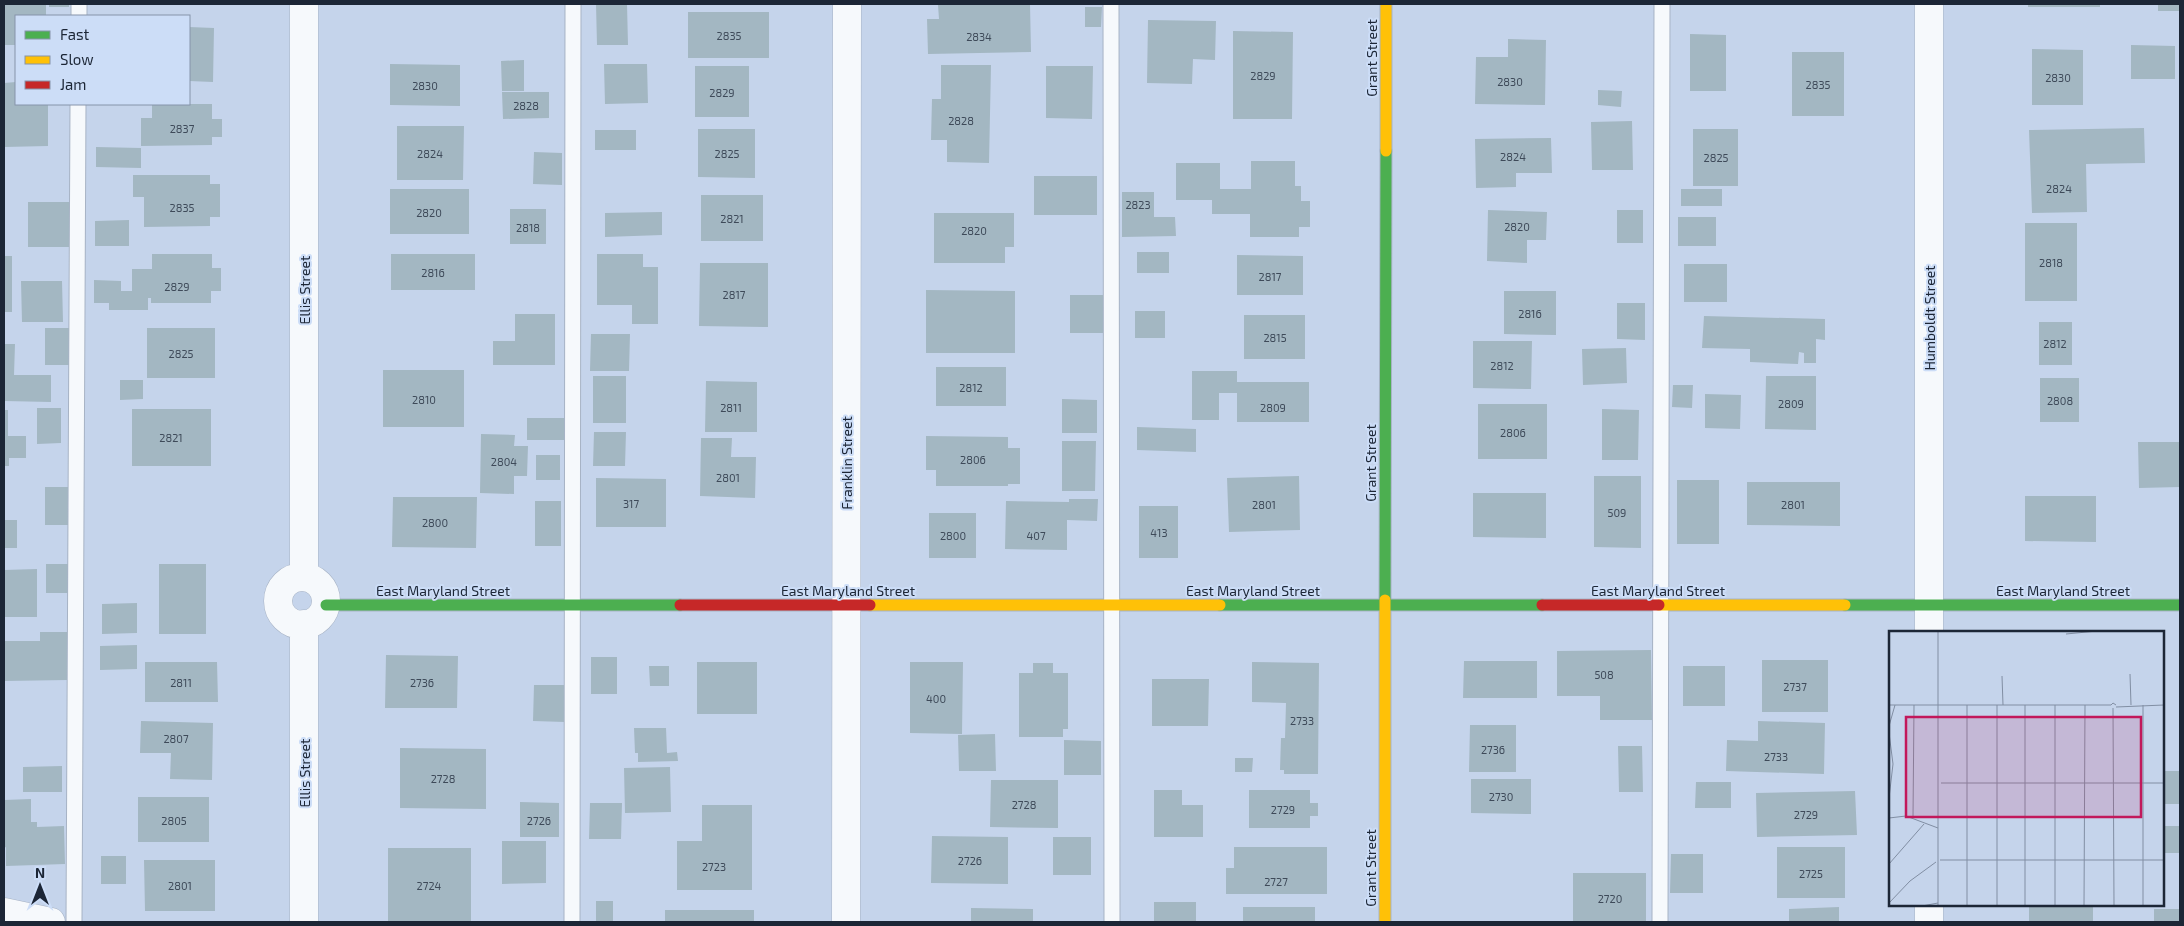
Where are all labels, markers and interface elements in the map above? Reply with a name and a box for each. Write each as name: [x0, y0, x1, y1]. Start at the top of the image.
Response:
legend: [15, 15, 190, 105]
street label: Grant Street: [1363, 19, 1380, 97]
text: Fast: [60, 25, 90, 43]
house number: 2835: [717, 29, 742, 42]
house number: 2834: [966, 30, 992, 43]
text: Slow: [60, 50, 94, 68]
house number: 2829: [1250, 69, 1276, 82]
house number: 2830: [2045, 71, 2071, 84]
text: Jam: [60, 75, 86, 93]
house number: 2830: [1497, 75, 1523, 88]
house number: 2835: [1806, 78, 1831, 91]
house number: 2830: [412, 79, 438, 92]
house number: 2829: [709, 86, 735, 99]
house number: 2828: [513, 99, 539, 112]
house number: 2828: [948, 114, 974, 127]
house number: 2837: [170, 122, 195, 135]
house number: 2824: [417, 147, 443, 160]
house number: 2825: [715, 147, 740, 160]
house number: 2824: [1500, 150, 1526, 163]
house number: 2825: [1704, 151, 1729, 164]
house number: 2824: [2046, 182, 2072, 195]
house number: 2823: [1125, 198, 1151, 211]
house number: 2835: [170, 201, 195, 214]
house number: 2820: [416, 206, 442, 219]
house number: 2821: [720, 212, 744, 225]
house number: 2820: [1504, 220, 1530, 233]
house number: 2818: [516, 221, 540, 234]
house number: 2820: [961, 224, 987, 237]
street label: Ellis Street: [296, 256, 313, 324]
house number: 2818: [2039, 256, 2063, 269]
street label: Humboldt Street: [1921, 265, 1938, 371]
house number: 2816: [421, 266, 445, 279]
house number: 2817: [1259, 270, 1282, 283]
house number: 2829: [164, 280, 190, 293]
house number: 2817: [723, 288, 746, 301]
house number: 2816: [1518, 307, 1542, 320]
house number: 2815: [1263, 331, 1287, 344]
house number: 2812: [2043, 337, 2067, 350]
house number: 2825: [169, 347, 194, 360]
house number: 2812: [1490, 359, 1514, 372]
house number: 2812: [959, 381, 983, 394]
house number: 2810: [412, 393, 436, 406]
house number: 2808: [2047, 394, 2073, 407]
house number: 2809: [1778, 397, 1804, 410]
house number: 2811: [720, 401, 742, 414]
house number: 2809: [1260, 401, 1286, 414]
street label: Franklin Street: [838, 416, 855, 510]
street label: Grant Street: [1362, 424, 1379, 502]
house number: 2806: [1500, 426, 1526, 439]
house number: 2821: [159, 431, 183, 444]
house number: 2806: [960, 453, 986, 466]
house number: 2804: [491, 455, 517, 468]
house number: 2801: [716, 471, 740, 484]
house number: 317: [623, 497, 639, 510]
house number: 2801: [1252, 498, 1276, 511]
house number: 2801: [1781, 498, 1805, 511]
house number: 509: [1608, 506, 1626, 519]
house number: 2800: [422, 516, 448, 529]
house number: 413: [1150, 526, 1168, 539]
house number: 2800: [940, 529, 966, 542]
house number: 407: [1026, 529, 1046, 542]
street label: East Maryland Street: [376, 582, 510, 599]
street label: East Maryland Street: [781, 582, 915, 599]
street label: East Maryland Street: [1186, 582, 1320, 599]
street label: East Maryland Street: [1591, 582, 1725, 599]
street label: East Maryland Street: [1996, 582, 2130, 599]
inset map: [1889, 631, 2164, 906]
house number: 508: [1594, 668, 1614, 681]
house number: 2811: [170, 676, 192, 689]
house number: 2736: [410, 676, 434, 689]
house number: 2737: [1783, 680, 1807, 693]
house number: 400: [926, 692, 946, 705]
house number: 2733: [1290, 714, 1314, 727]
house number: 2807: [163, 732, 189, 745]
street label: Ellis Street: [296, 739, 313, 807]
house number: 2736: [1481, 743, 1505, 756]
house number: 2733: [1764, 750, 1788, 763]
house number: 2728: [431, 772, 455, 785]
house number: 2730: [1489, 790, 1513, 803]
house number: 2728: [1012, 798, 1036, 811]
house number: 2729: [1271, 803, 1295, 816]
house number: 2729: [1794, 808, 1818, 821]
house number: 2805: [161, 814, 187, 827]
house number: 2726: [527, 814, 551, 827]
street label: Grant Street: [1362, 829, 1379, 907]
house number: 2726: [958, 854, 982, 867]
house number: 2723: [702, 860, 726, 873]
north arrow: [15, 861, 65, 911]
text: N: [35, 864, 45, 881]
house number: 2725: [1799, 867, 1823, 880]
house number: 2727: [1264, 875, 1288, 888]
house number: 2801: [168, 879, 192, 892]
house number: 2724: [417, 879, 442, 892]
house number: 2720: [1598, 892, 1622, 905]

